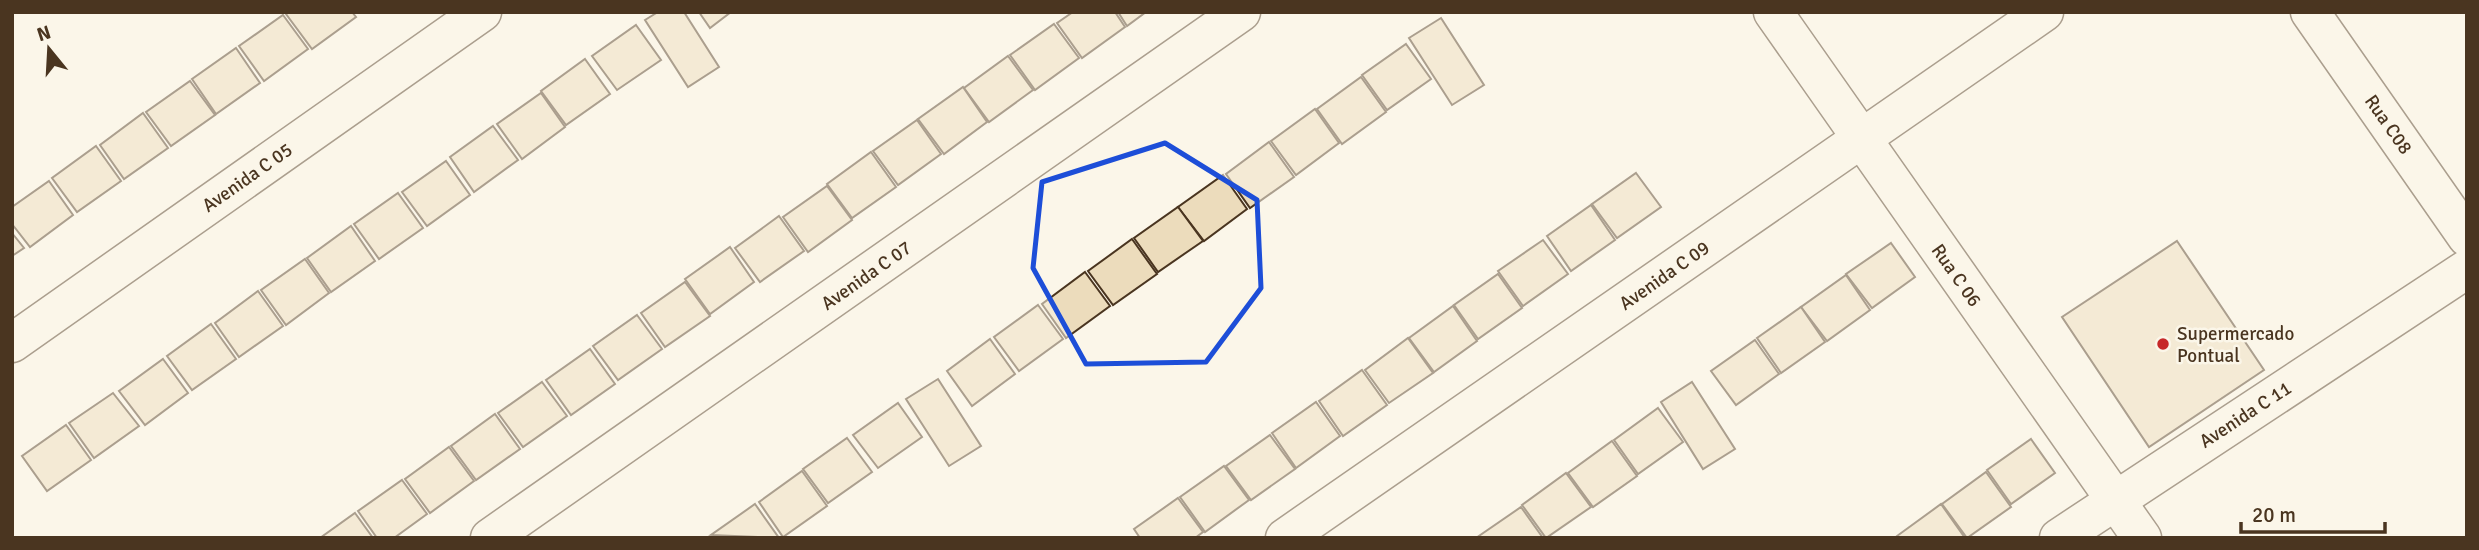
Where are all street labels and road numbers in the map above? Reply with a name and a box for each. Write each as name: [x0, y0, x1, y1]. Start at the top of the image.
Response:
street label: Rua C08: [2359, 90, 2417, 159]
street label: Avenida C 05: [198, 138, 297, 218]
street label: Avenida C 07: [817, 236, 916, 316]
street label: Avenida C 09: [1615, 236, 1714, 316]
street label: Rua C 06: [1926, 239, 1986, 312]
street label: Avenida C 11: [2195, 376, 2296, 453]

